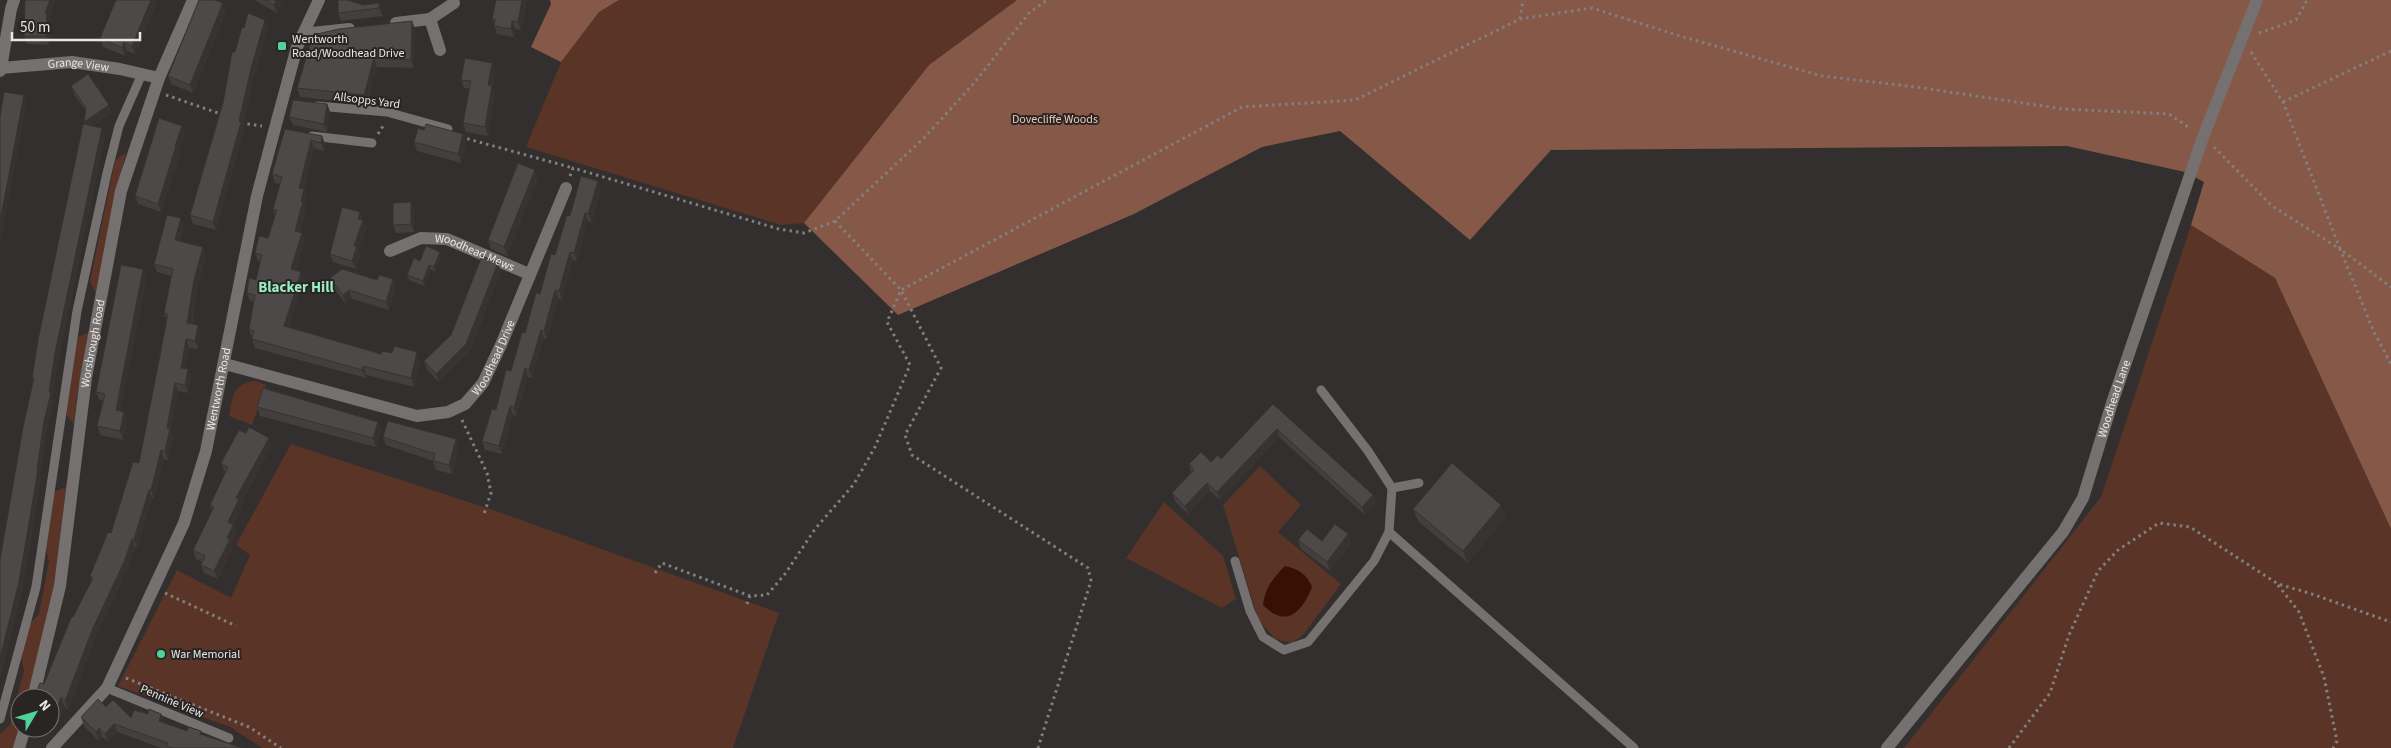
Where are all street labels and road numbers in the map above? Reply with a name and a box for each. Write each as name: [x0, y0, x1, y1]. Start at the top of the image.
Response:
street label: Grange View: [47, 54, 111, 76]
street label: Allsopps Yard: [333, 88, 401, 113]
street label: Woodhead Mews: [435, 231, 517, 276]
street label: Worsbrough Road: [77, 298, 110, 389]
street label: Woodhead Drive: [468, 317, 520, 399]
street label: Wentworth Road: [202, 346, 235, 432]
street label: Woodhead Lane: [2094, 358, 2135, 440]
street label: Pennine View: [138, 681, 206, 723]

